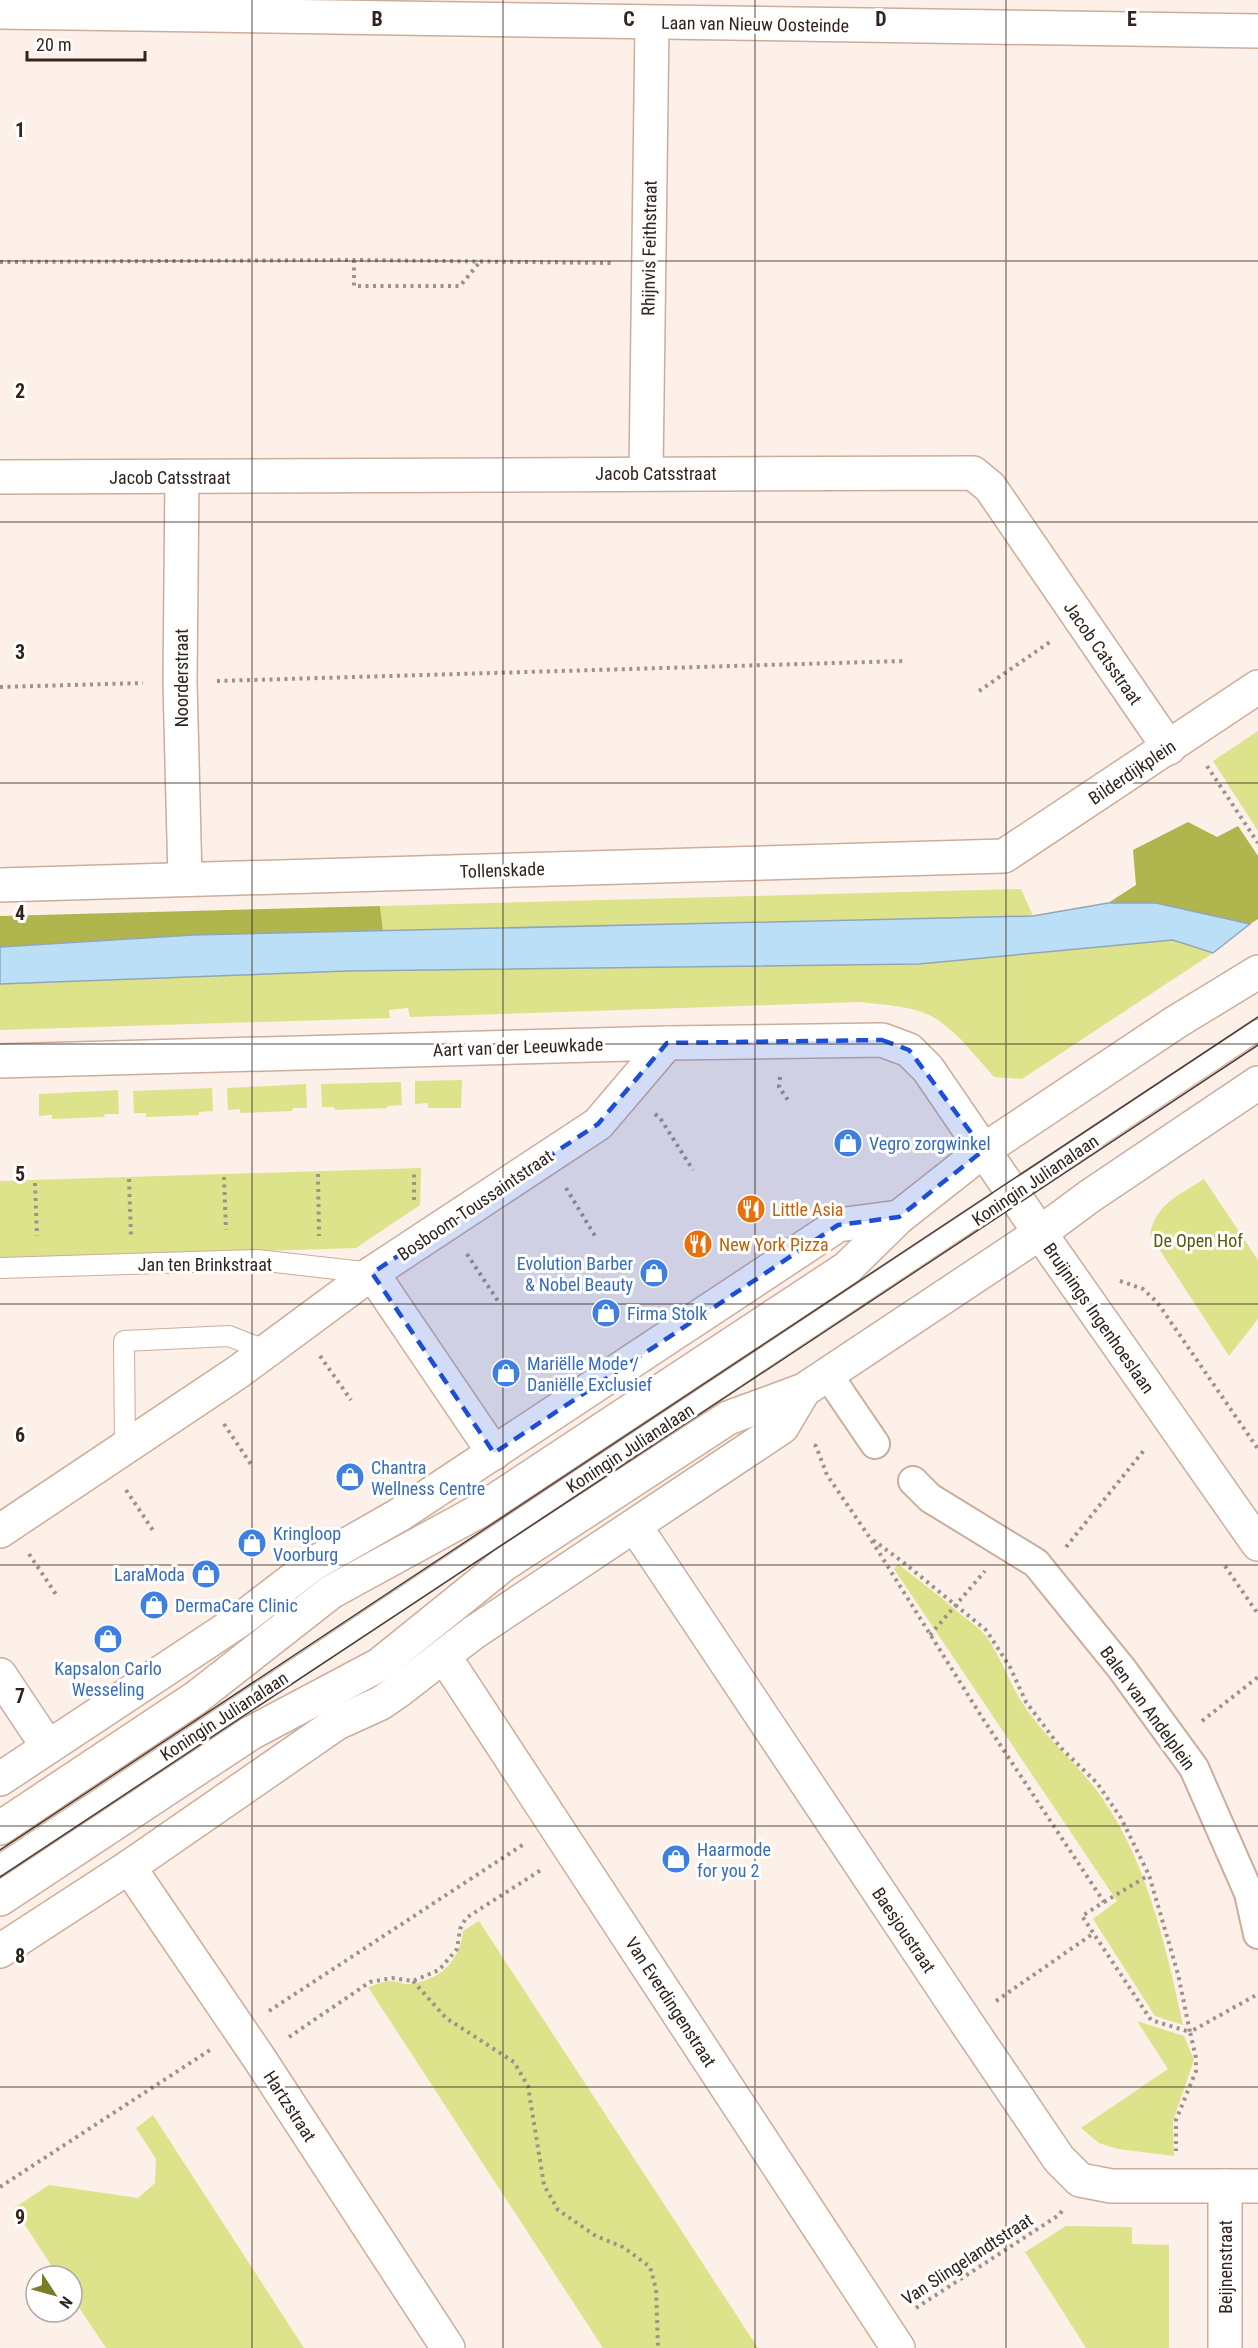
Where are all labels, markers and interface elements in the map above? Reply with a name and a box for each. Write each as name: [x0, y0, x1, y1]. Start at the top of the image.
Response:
text: B: [371, 7, 383, 31]
text: C: [623, 7, 635, 31]
text: D: [875, 7, 887, 31]
text: E: [1127, 7, 1137, 31]
street label: Laan van Nieuw Oosteinde: [661, 12, 849, 36]
scale bar: [27, 24, 146, 62]
text: 20 m: [36, 34, 71, 55]
text: 1: [15, 118, 25, 142]
street label: Rhijnvis Feithstraat: [637, 180, 661, 316]
text: 2: [15, 379, 25, 403]
street label: Jacob Catsstraat: [595, 463, 717, 484]
street label: Jacob Catsstraat: [109, 467, 231, 488]
street label: Jacob Catsstraat: [1060, 597, 1146, 709]
street label: Noorderstraat: [171, 629, 192, 727]
text: 3: [15, 640, 25, 664]
street label: Bilderdijkplein: [1085, 735, 1179, 809]
street label: Tollenskade: [459, 858, 545, 882]
text: 4: [15, 901, 25, 925]
street label: Aart van der Leeuwkade: [433, 1034, 603, 1060]
shop icon: Vegro zorgwinkel: [832, 1127, 864, 1159]
street label: Koningin Julianalaan: [968, 1130, 1102, 1230]
place label: Vegro zorgwinkel: [869, 1133, 991, 1154]
street label: Bosboom-Toussaintstraat: [393, 1145, 557, 1265]
text: 5: [15, 1162, 25, 1186]
restaurant icon: Little Asia: [735, 1193, 767, 1225]
place label: Little Asia: [772, 1199, 843, 1220]
restaurant icon: New York Pizza: [682, 1228, 714, 1260]
park label: De Open Hof: [1153, 1230, 1243, 1251]
place label: New York Pizza: [719, 1234, 829, 1255]
street label: Bruijnings Ingenhoeslaan: [1039, 1239, 1159, 1397]
place label: Evolution Barber & Nobel Beauty: [517, 1253, 634, 1295]
street label: Jan ten Brinkstraat: [138, 1254, 272, 1275]
shop icon: Evolution Barber & Nobel Beauty: [638, 1257, 670, 1289]
shop icon: Firma Stolk: [590, 1297, 622, 1329]
place label: Firma Stolk: [627, 1303, 707, 1324]
place label: Mariëlle Mode / Daniëlle Exclusief: [527, 1353, 653, 1395]
shop icon: Mariëlle Mode / Daniëlle Exclusief: [490, 1357, 522, 1389]
street label: Koningin Julianalaan: [562, 1399, 698, 1497]
text: 6: [15, 1423, 25, 1447]
place label: Chantra Wellness Centre: [371, 1457, 485, 1499]
shop icon: Chantra Wellness Centre: [334, 1461, 366, 1493]
place label: Kringloop Voorburg: [273, 1523, 341, 1565]
shop icon: Kringloop Voorburg: [236, 1527, 268, 1559]
shop icon: LaraModa: [190, 1558, 222, 1590]
place label: LaraModa: [114, 1564, 185, 1585]
shop icon: DermaCare Clinic: [138, 1589, 170, 1621]
place label: DermaCare Clinic: [175, 1595, 298, 1616]
shop icon: Kapsalon Carlo Wesseling: [92, 1623, 124, 1655]
street label: Balen van Andelplein: [1096, 1642, 1200, 1774]
place label: Kapsalon Carlo Wesseling: [54, 1658, 162, 1700]
street label: Koningin Julianalaan: [156, 1667, 292, 1765]
text: 7: [15, 1684, 25, 1708]
place label: Haarmode for you 2: [697, 1839, 771, 1881]
shop icon: Haarmode for you 2: [660, 1843, 692, 1875]
street label: Baesjoustraat: [868, 1883, 940, 1977]
street label: Van Everdingenstraat: [621, 1933, 721, 2071]
text: 8: [15, 1944, 25, 1968]
street label: Hartzstraat: [259, 2067, 321, 2145]
text: 9: [15, 2205, 25, 2229]
street label: Van Slingelandtstraat: [898, 2209, 1036, 2309]
street label: Beijnenstraat: [1215, 2220, 1236, 2314]
north arrow: [24, 2264, 84, 2324]
text: N: [55, 2293, 76, 2312]

